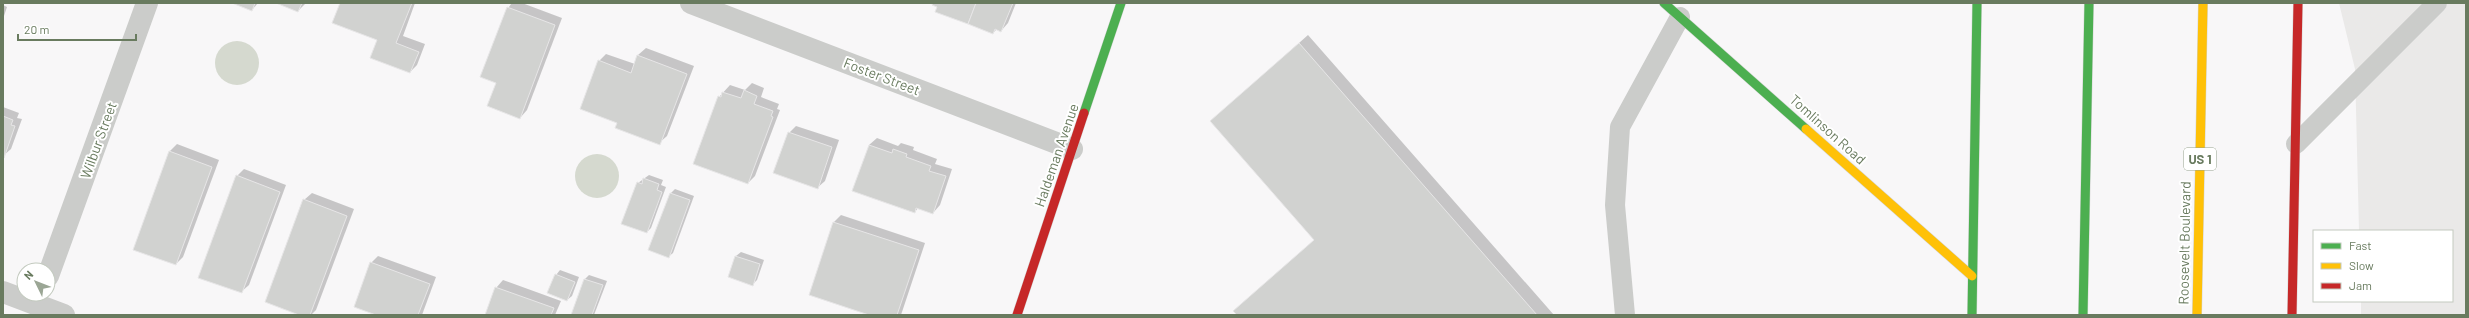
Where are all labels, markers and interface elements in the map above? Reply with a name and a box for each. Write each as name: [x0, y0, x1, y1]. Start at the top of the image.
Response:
scale bar: [18, 16, 136, 42]
text: 20 m: [24, 22, 50, 36]
street label: Foster Street: [842, 54, 922, 98]
street label: Tomlinson Road: [1787, 90, 1869, 168]
street label: Wilbur Street: [76, 99, 120, 181]
street label: Haldeman Avenue: [1030, 101, 1082, 209]
road number: US 1: [2184, 148, 2216, 170]
street label: Roosevelt Boulevard: [2174, 181, 2194, 305]
legend: [2313, 230, 2453, 302]
text: Fast: [2349, 238, 2372, 252]
text: Slow: [2349, 258, 2374, 272]
north arrow: [16, 262, 56, 302]
text: N: [21, 268, 36, 282]
text: Jam: [2349, 278, 2372, 292]

